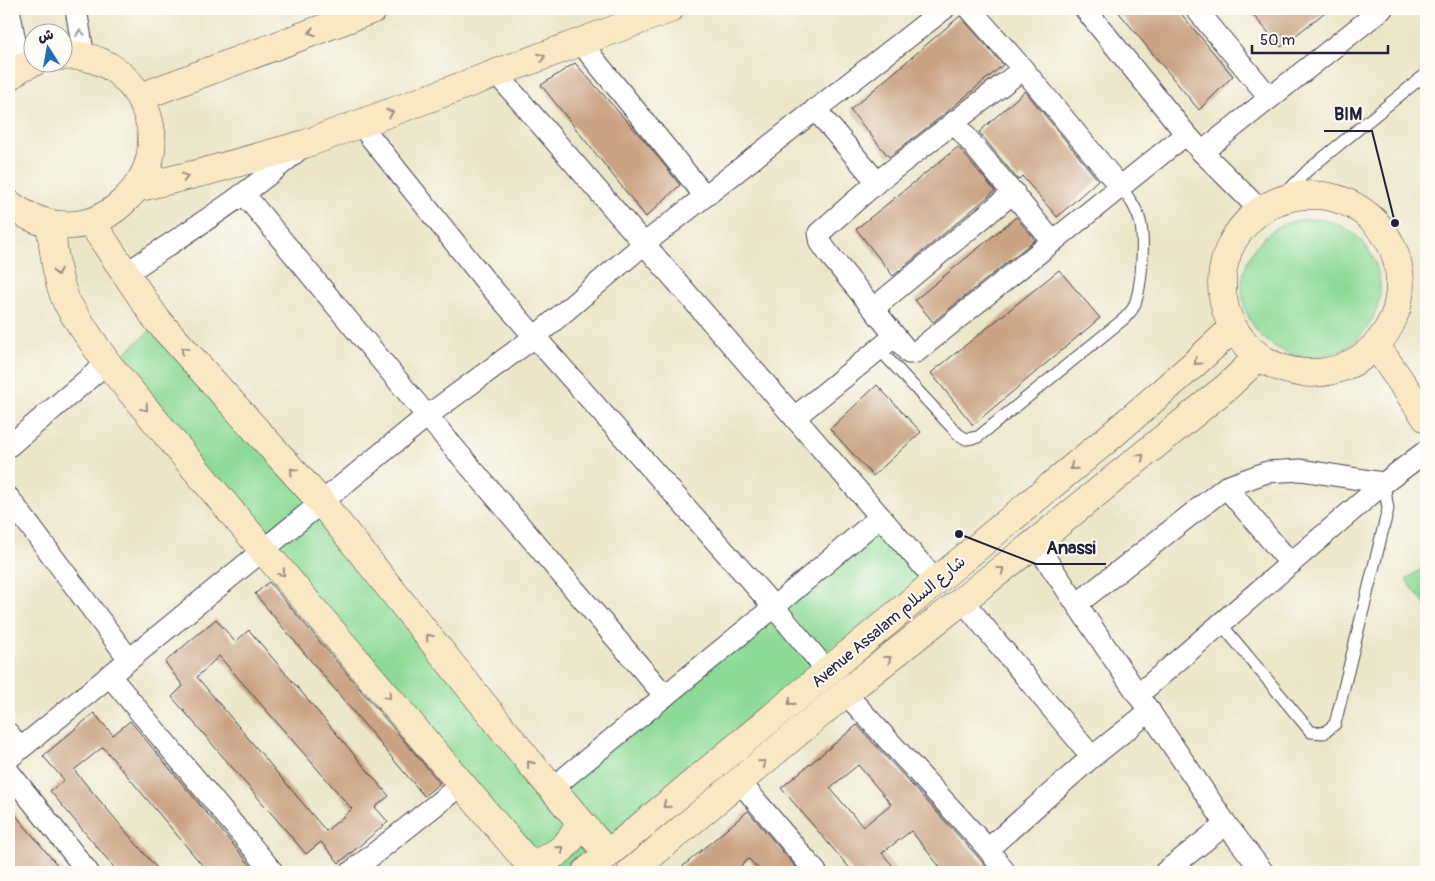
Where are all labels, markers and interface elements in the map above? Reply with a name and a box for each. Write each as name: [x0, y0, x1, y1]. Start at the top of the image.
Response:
north arrow: [22, 22, 72, 72]
scale bar: [1252, 22, 1389, 54]
text: ش: [36, 26, 55, 46]
one-way arrow: [309, 26, 317, 36]
one-way arrow: [75, 28, 86, 36]
text: 50 m: [1260, 31, 1295, 50]
one-way arrow: [538, 53, 546, 63]
callout: BIM: [1324, 98, 1372, 131]
text: BIM: [1334, 103, 1362, 126]
one-way arrow: [385, 109, 394, 119]
one-way arrow: [180, 172, 188, 182]
one-way arrow: [52, 268, 62, 277]
one-way arrow: [181, 346, 190, 355]
one-way arrow: [1194, 356, 1203, 365]
one-way arrow: [139, 402, 148, 411]
one-way arrow: [1135, 455, 1144, 463]
one-way arrow: [1070, 462, 1079, 471]
one-way arrow: [289, 467, 298, 476]
callout: Anassi: [1036, 531, 1106, 564]
text: Anassi: [1046, 537, 1096, 560]
street label: Avenue Assalam شارع السلام: [808, 552, 971, 694]
one-way arrow: [277, 567, 286, 576]
one-way arrow: [995, 568, 1004, 576]
one-way arrow: [426, 634, 434, 643]
one-way arrow: [882, 657, 891, 665]
one-way arrow: [382, 691, 391, 700]
one-way arrow: [788, 696, 797, 705]
one-way arrow: [757, 759, 766, 768]
one-way arrow: [527, 760, 536, 769]
one-way arrow: [663, 799, 672, 808]
one-way arrow: [555, 846, 564, 855]

